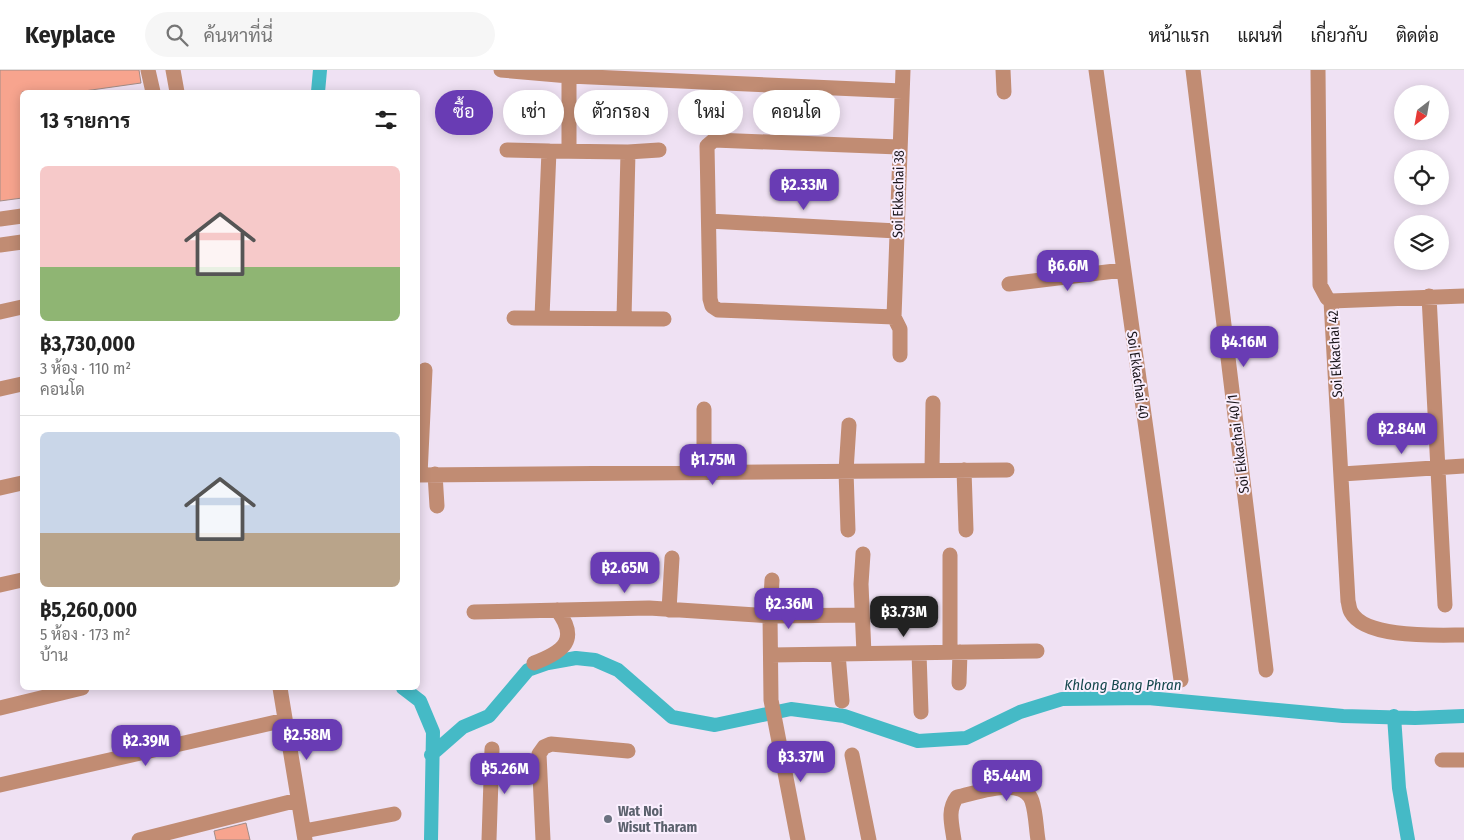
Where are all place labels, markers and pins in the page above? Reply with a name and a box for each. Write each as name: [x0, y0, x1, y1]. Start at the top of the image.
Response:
pin: ฿2.33M: [763, 168, 845, 211]
pin: ฿6.6M: [1033, 250, 1103, 292]
pin: ฿4.16M: [1203, 326, 1285, 368]
pin: ฿2.84M: [1361, 412, 1443, 455]
pin: ฿1.75M: [672, 444, 754, 486]
pin: ฿2.65M: [584, 552, 666, 594]
pin: ฿2.36M: [748, 588, 830, 630]
pin: ฿3.73M: [863, 596, 945, 638]
pin: ฿2.58M: [266, 718, 348, 761]
pin: ฿2.39M: [105, 724, 187, 767]
pin: ฿3.37M: [760, 740, 842, 783]
pin: ฿5.26M: [464, 752, 546, 795]
pin: ฿5.44M: [966, 760, 1048, 802]
place label: Wat Noi Wisut Tharam: [618, 803, 698, 836]
marker: Wat Noi Wisut Tharam: [602, 813, 614, 825]

